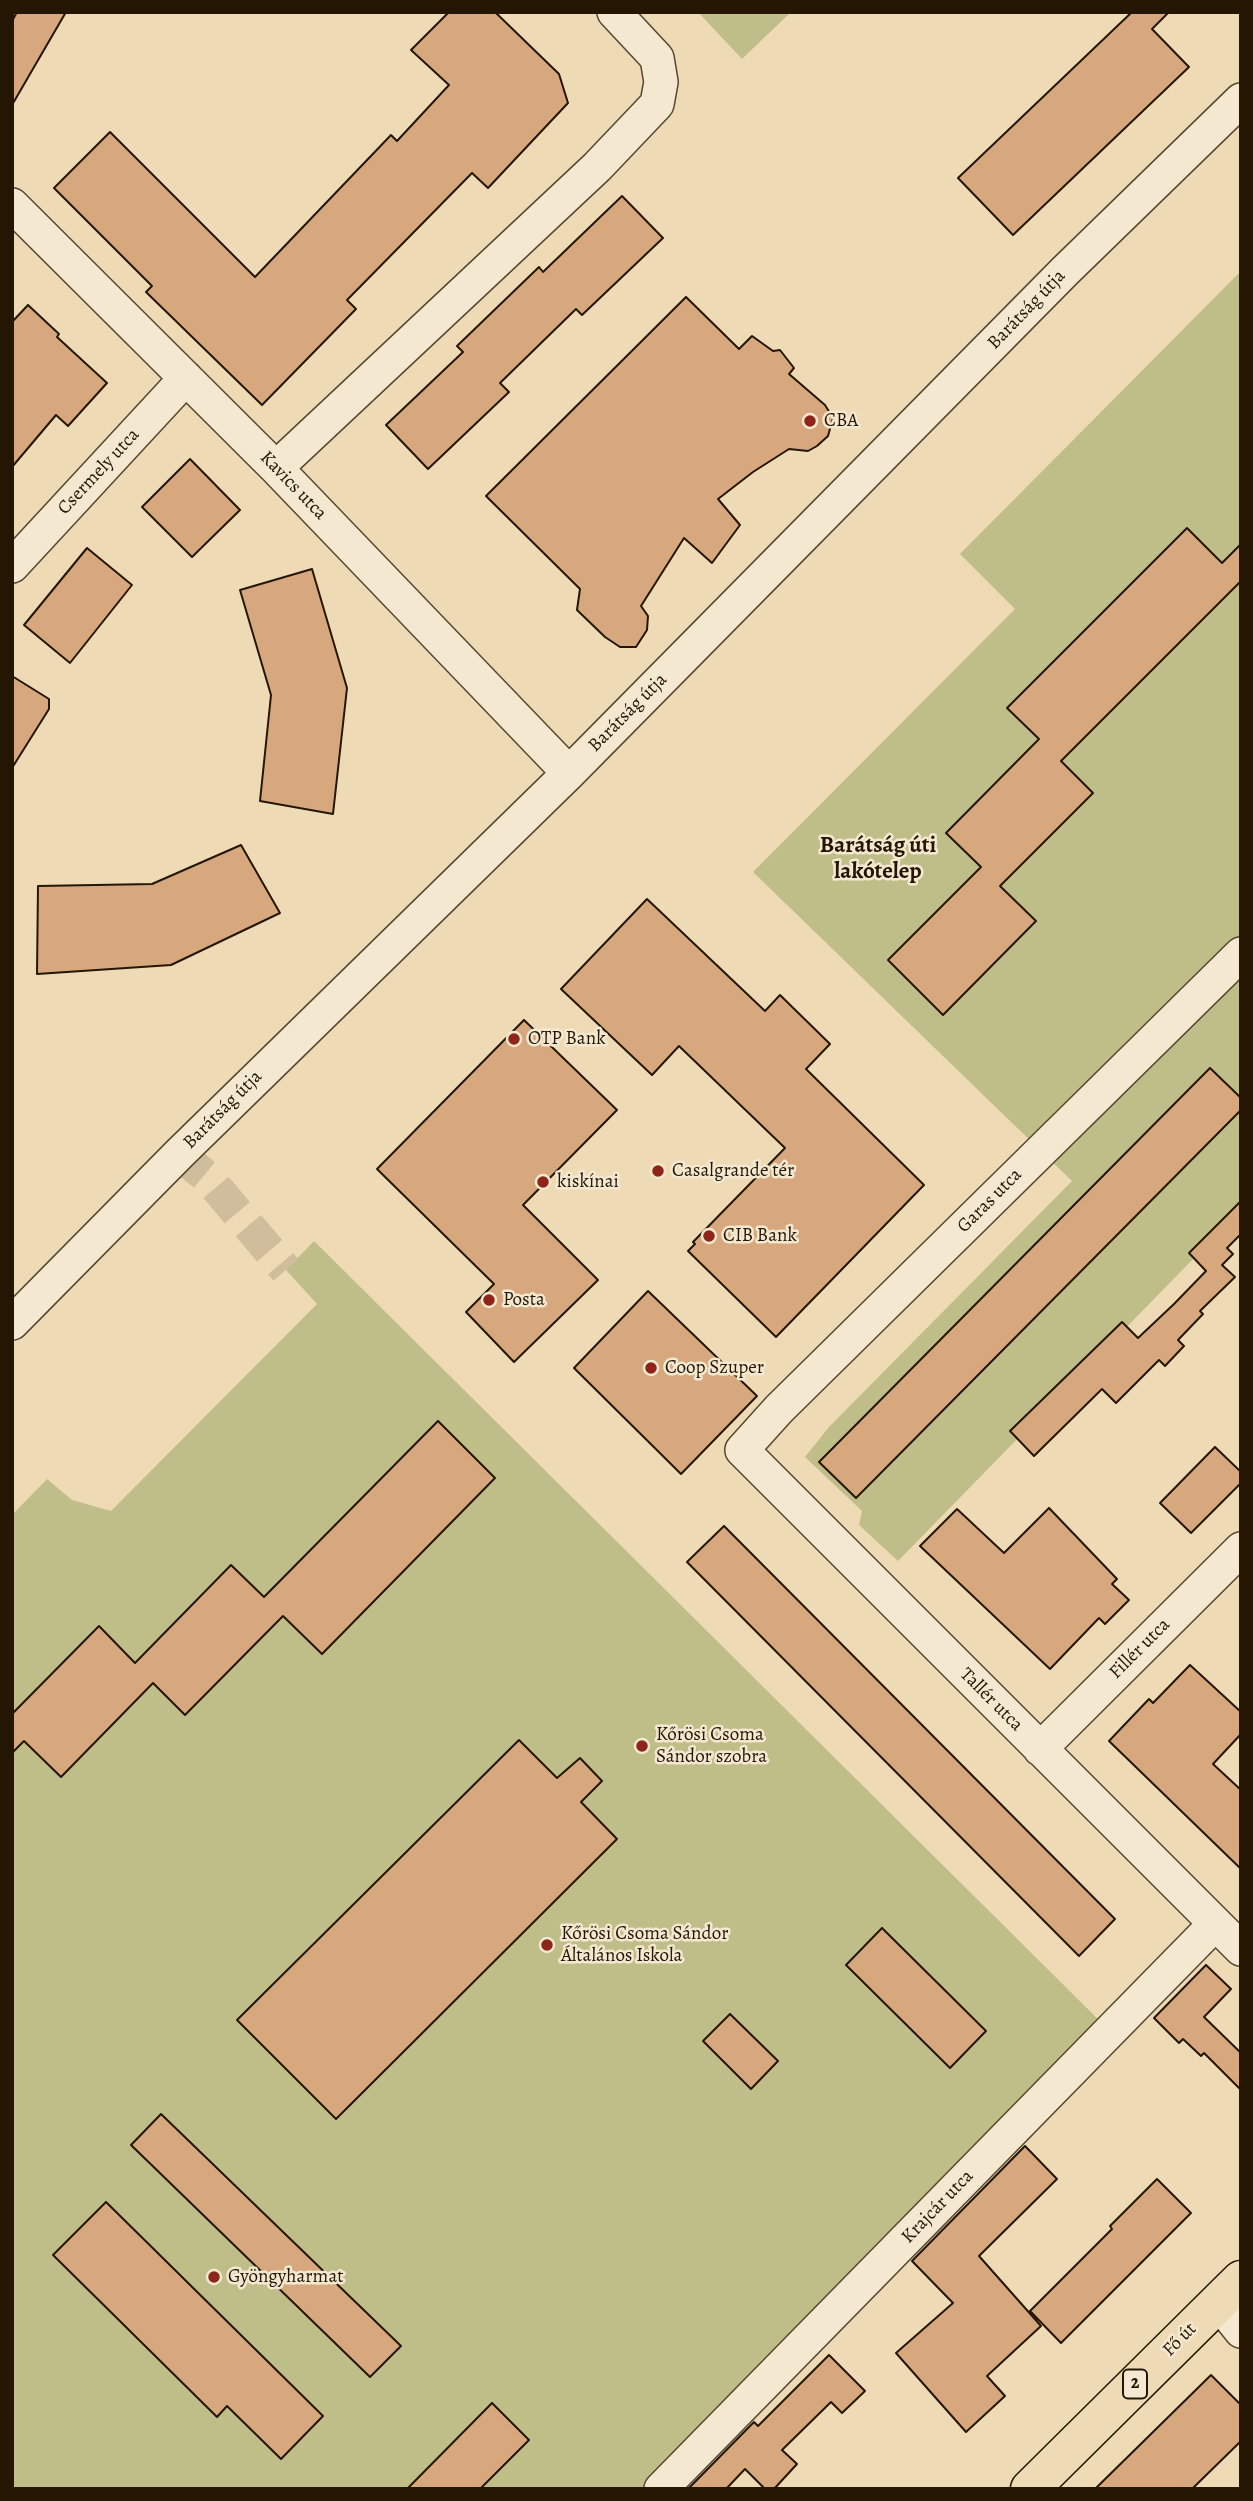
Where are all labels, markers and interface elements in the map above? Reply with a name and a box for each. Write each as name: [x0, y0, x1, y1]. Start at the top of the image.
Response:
street label: Barátság útja: [983, 265, 1071, 355]
place label: CBA: [824, 410, 858, 432]
marker: CBA: [802, 413, 818, 429]
street label: Csermely utca: [53, 424, 145, 520]
street label: Kavics utca: [255, 447, 331, 525]
street label: Barátság útja: [584, 669, 672, 757]
district label: Barátság úti lakótelep: [820, 832, 936, 886]
place label: OTP Bank: [528, 1028, 606, 1050]
marker: OTP Bank: [506, 1031, 522, 1047]
street label: Barátság útja: [179, 1066, 267, 1154]
place label: Casalgrande tér: [672, 1160, 794, 1182]
marker: Casalgrande tér: [650, 1163, 666, 1179]
street label: Garas utca: [953, 1164, 1027, 1238]
place label: kiskínai: [557, 1171, 619, 1193]
marker: kiskínai: [535, 1174, 551, 1190]
place label: CIB Bank: [723, 1225, 797, 1247]
marker: CIB Bank: [701, 1228, 717, 1244]
place label: Posta: [503, 1289, 545, 1311]
marker: Posta: [481, 1292, 497, 1308]
place label: Coop Szuper: [665, 1357, 764, 1379]
marker: Coop Szuper: [643, 1360, 659, 1376]
street label: Fillér utca: [1105, 1614, 1175, 1684]
street label: Tallér utca: [955, 1664, 1027, 1736]
place label: Kőrösi Csoma Sándor szobra: [656, 1724, 767, 1768]
marker: Kőrösi Csoma Sándor szobra: [634, 1738, 650, 1754]
place label: Kőrösi Csoma Sándor Általános Iskola: [561, 1923, 728, 1967]
marker: Kőrösi Csoma Sándor Általános Iskola: [539, 1937, 555, 1953]
street label: Krajcár utca: [897, 2165, 979, 2249]
place label: Gyöngyharmat: [228, 2266, 344, 2288]
marker: Gyöngyharmat: [206, 2269, 222, 2285]
street label: Fő út: [1158, 2318, 1202, 2362]
road number: 2: [1123, 2370, 1147, 2398]

